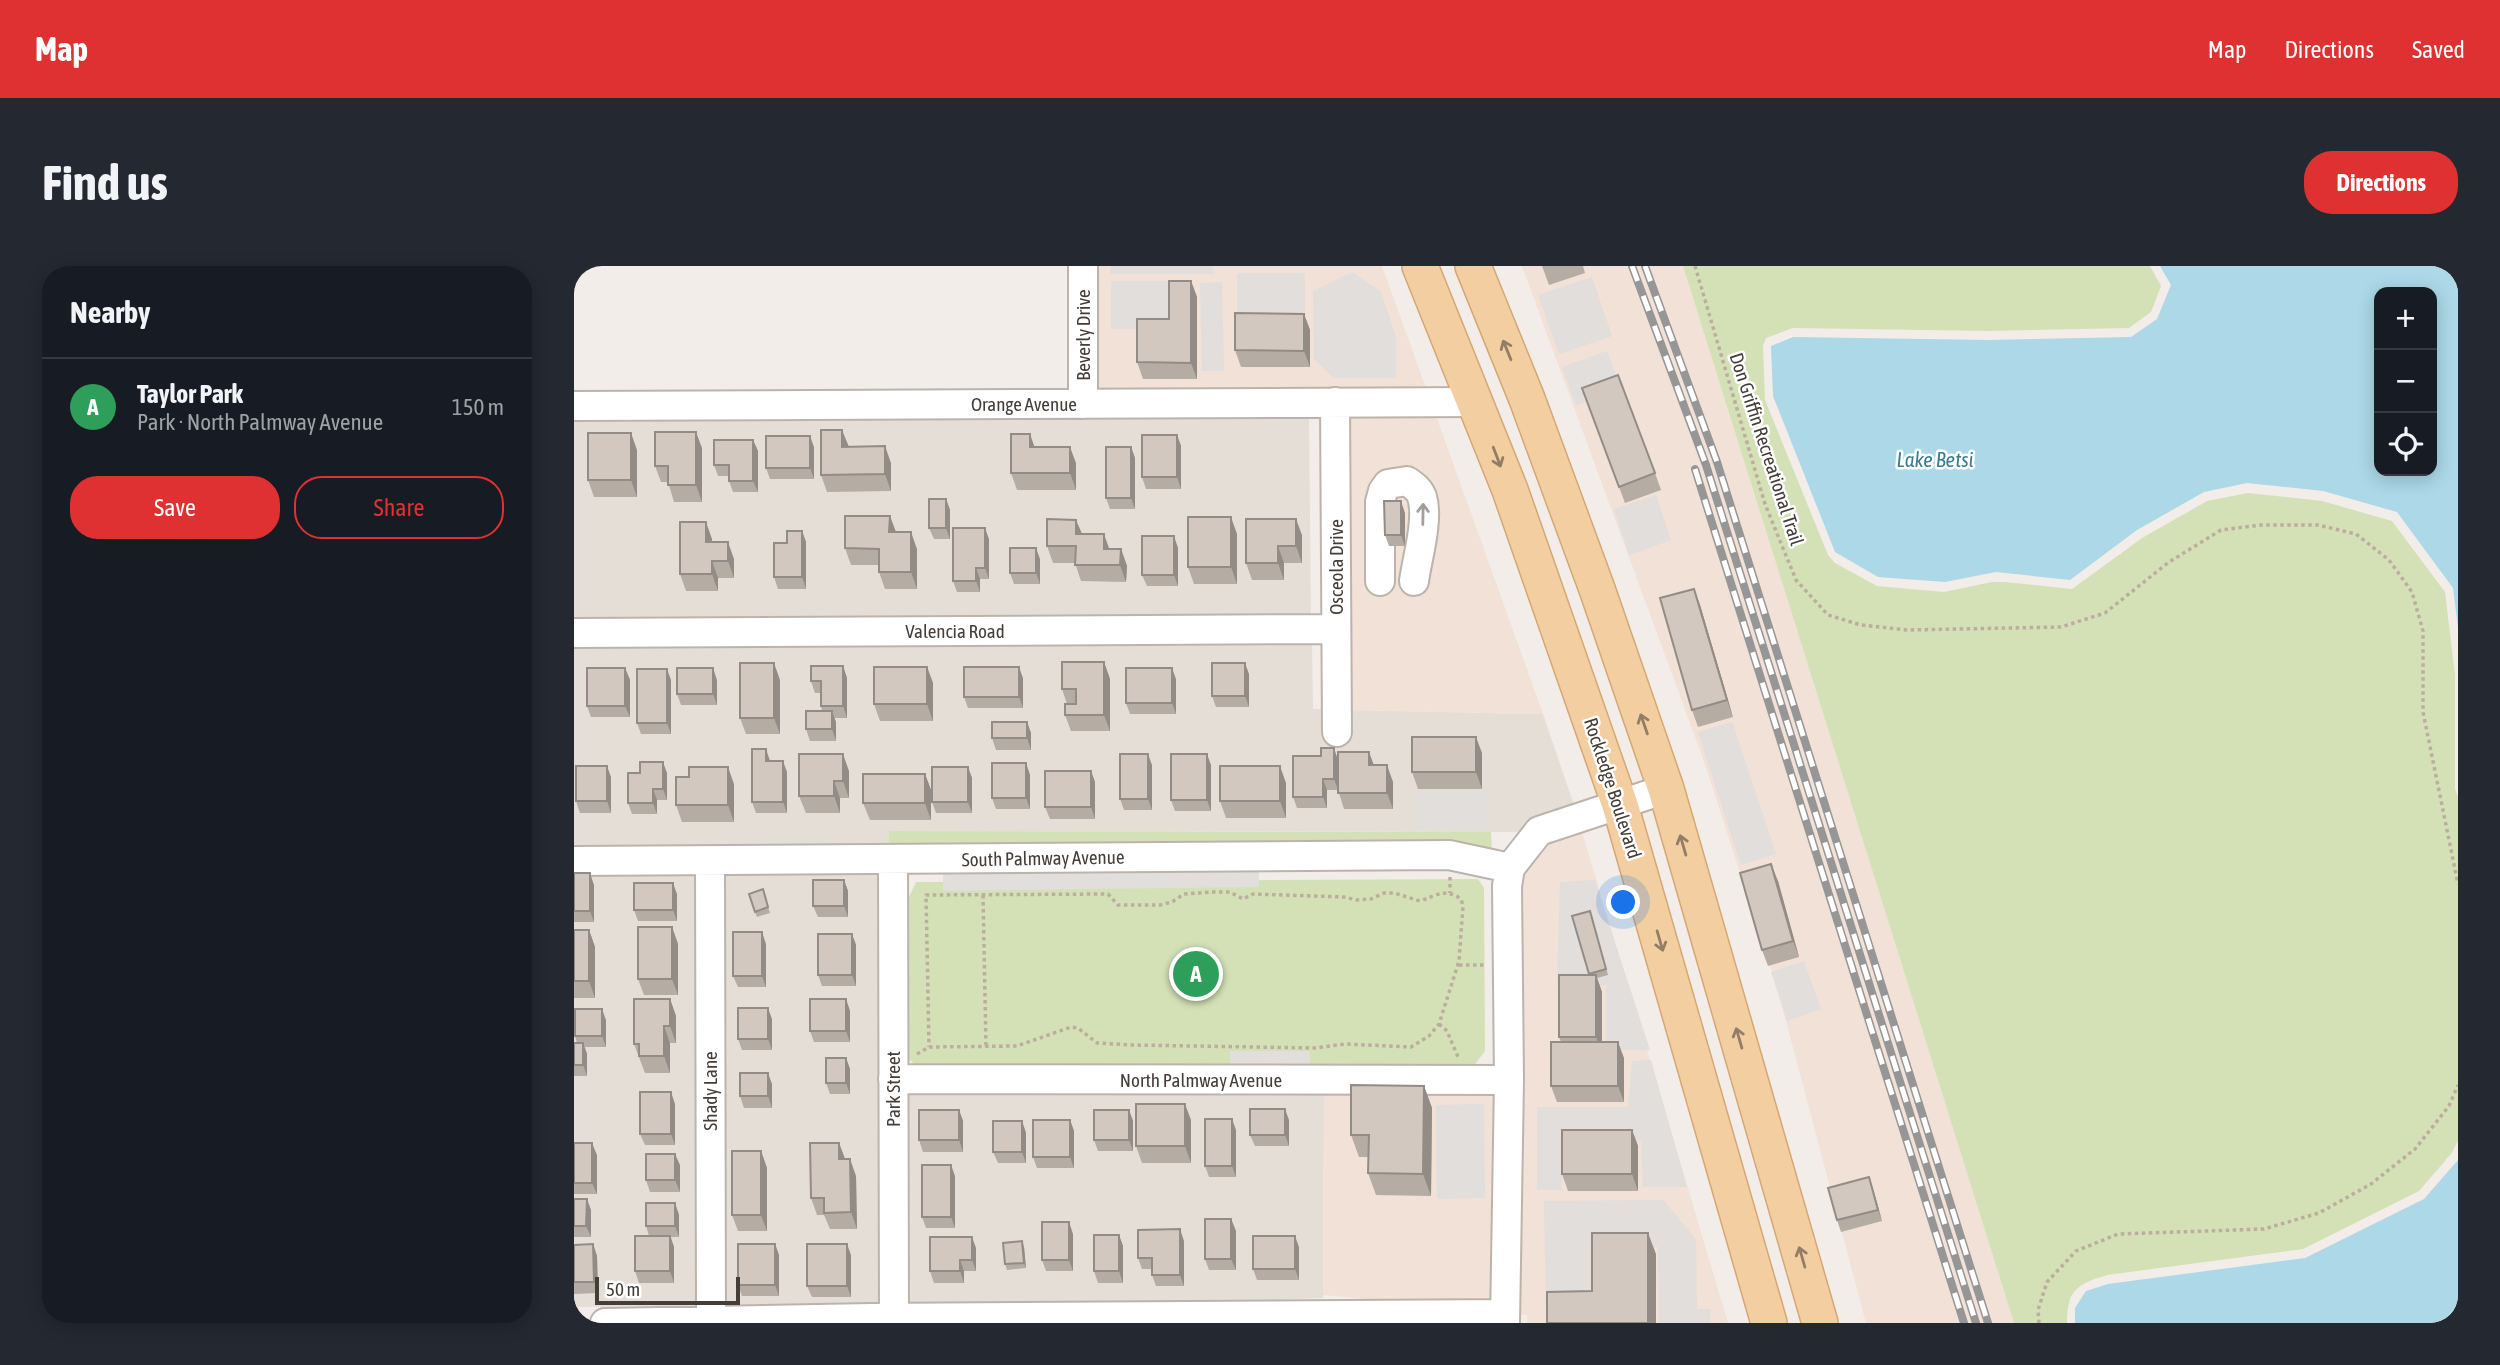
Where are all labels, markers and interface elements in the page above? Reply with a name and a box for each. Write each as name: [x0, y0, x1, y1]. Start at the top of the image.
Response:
text: Map: [35, 30, 88, 68]
text: Map: [2208, 36, 2246, 63]
text: Directions: [2284, 36, 2374, 63]
text: Saved: [2412, 36, 2465, 63]
button: Directions: [2304, 151, 2458, 214]
text: Find us: [42, 154, 168, 210]
map controls: [2374, 287, 2437, 476]
button: +: [2374, 287, 2437, 350]
street label: Beverly Drive: [1072, 289, 1094, 381]
text: Nearby: [70, 295, 150, 329]
one-way arrow: [1500, 340, 1513, 361]
street label: Don Griffin Recreational Trail: [1725, 350, 1809, 548]
button: −: [2374, 350, 2437, 413]
text: Taylor Park: [137, 379, 243, 409]
street label: Orange Avenue: [971, 393, 1077, 415]
text: A: [87, 394, 99, 420]
text: 150 m: [452, 394, 504, 420]
text: Park · North Palmway Avenue: [137, 409, 383, 435]
button: locate: [2374, 413, 2437, 476]
one-way arrow: [1491, 446, 1504, 468]
water label: Lake Betsi: [1897, 447, 1974, 471]
button: Save: [70, 476, 280, 539]
button: Share: [294, 476, 504, 539]
one-way arrow: [1416, 503, 1429, 526]
street label: Osceola Drive: [1325, 519, 1347, 615]
street label: Valencia Road: [905, 620, 1005, 642]
one-way arrow: [1637, 714, 1649, 736]
street label: Rockledge Boulevard: [1580, 715, 1646, 861]
one-way arrow: [1675, 834, 1688, 856]
street label: South Palmway Avenue: [961, 846, 1125, 870]
your location: [1606, 885, 1640, 919]
one-way arrow: [1654, 929, 1667, 952]
pin: A: [1173, 948, 1219, 1000]
one-way arrow: [1732, 1028, 1745, 1050]
street label: Shady Lane: [699, 1051, 721, 1131]
street label: Park Street: [882, 1051, 904, 1127]
street label: North Palmway Avenue: [1120, 1069, 1282, 1091]
one-way arrow: [1794, 1247, 1807, 1269]
scale bar: [595, 1274, 740, 1306]
text: 50 m: [606, 1278, 640, 1300]

